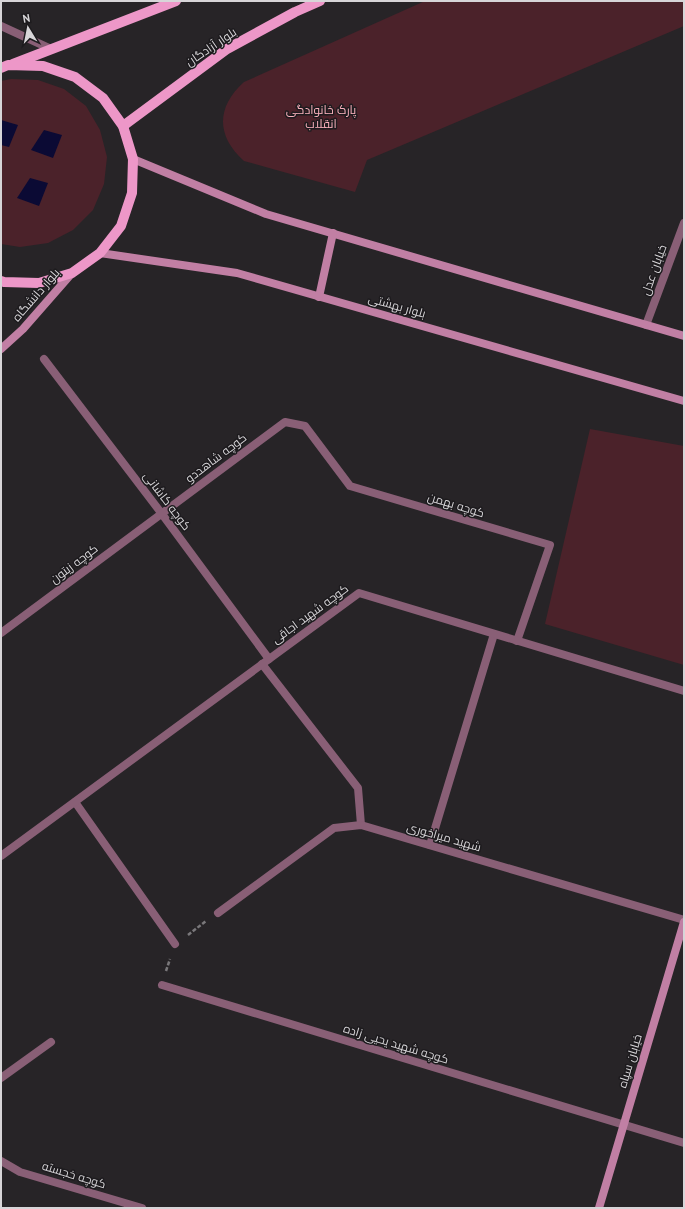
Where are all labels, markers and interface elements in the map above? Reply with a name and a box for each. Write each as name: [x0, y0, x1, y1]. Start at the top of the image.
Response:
north arrow: [8, 8, 48, 48]
text: N: [21, 11, 31, 26]
street label: بلوار آزادگان: [182, 24, 239, 69]
park label: پارک خانوادگی انقلاب: [286, 102, 357, 131]
street label: خیابان عدل: [637, 242, 670, 297]
street label: بلوار دانشگاه: [9, 265, 63, 324]
street label: بلوار بهشتی: [367, 290, 428, 321]
street label: کوچه شاهددو: [182, 430, 251, 487]
street label: کوچه کاشانی: [139, 468, 194, 534]
street label: کوچه بهمن: [425, 489, 486, 522]
street label: کوچه زیتون: [47, 541, 102, 588]
street label: کوچه شهید اجاقی: [268, 581, 352, 648]
street label: شهید میراخوری: [405, 819, 483, 854]
street label: کوچه شهید یحیی زاده: [341, 1020, 451, 1069]
street label: خیابان سپاه: [614, 1032, 646, 1090]
street label: کوچه خجسته: [40, 1158, 108, 1193]

